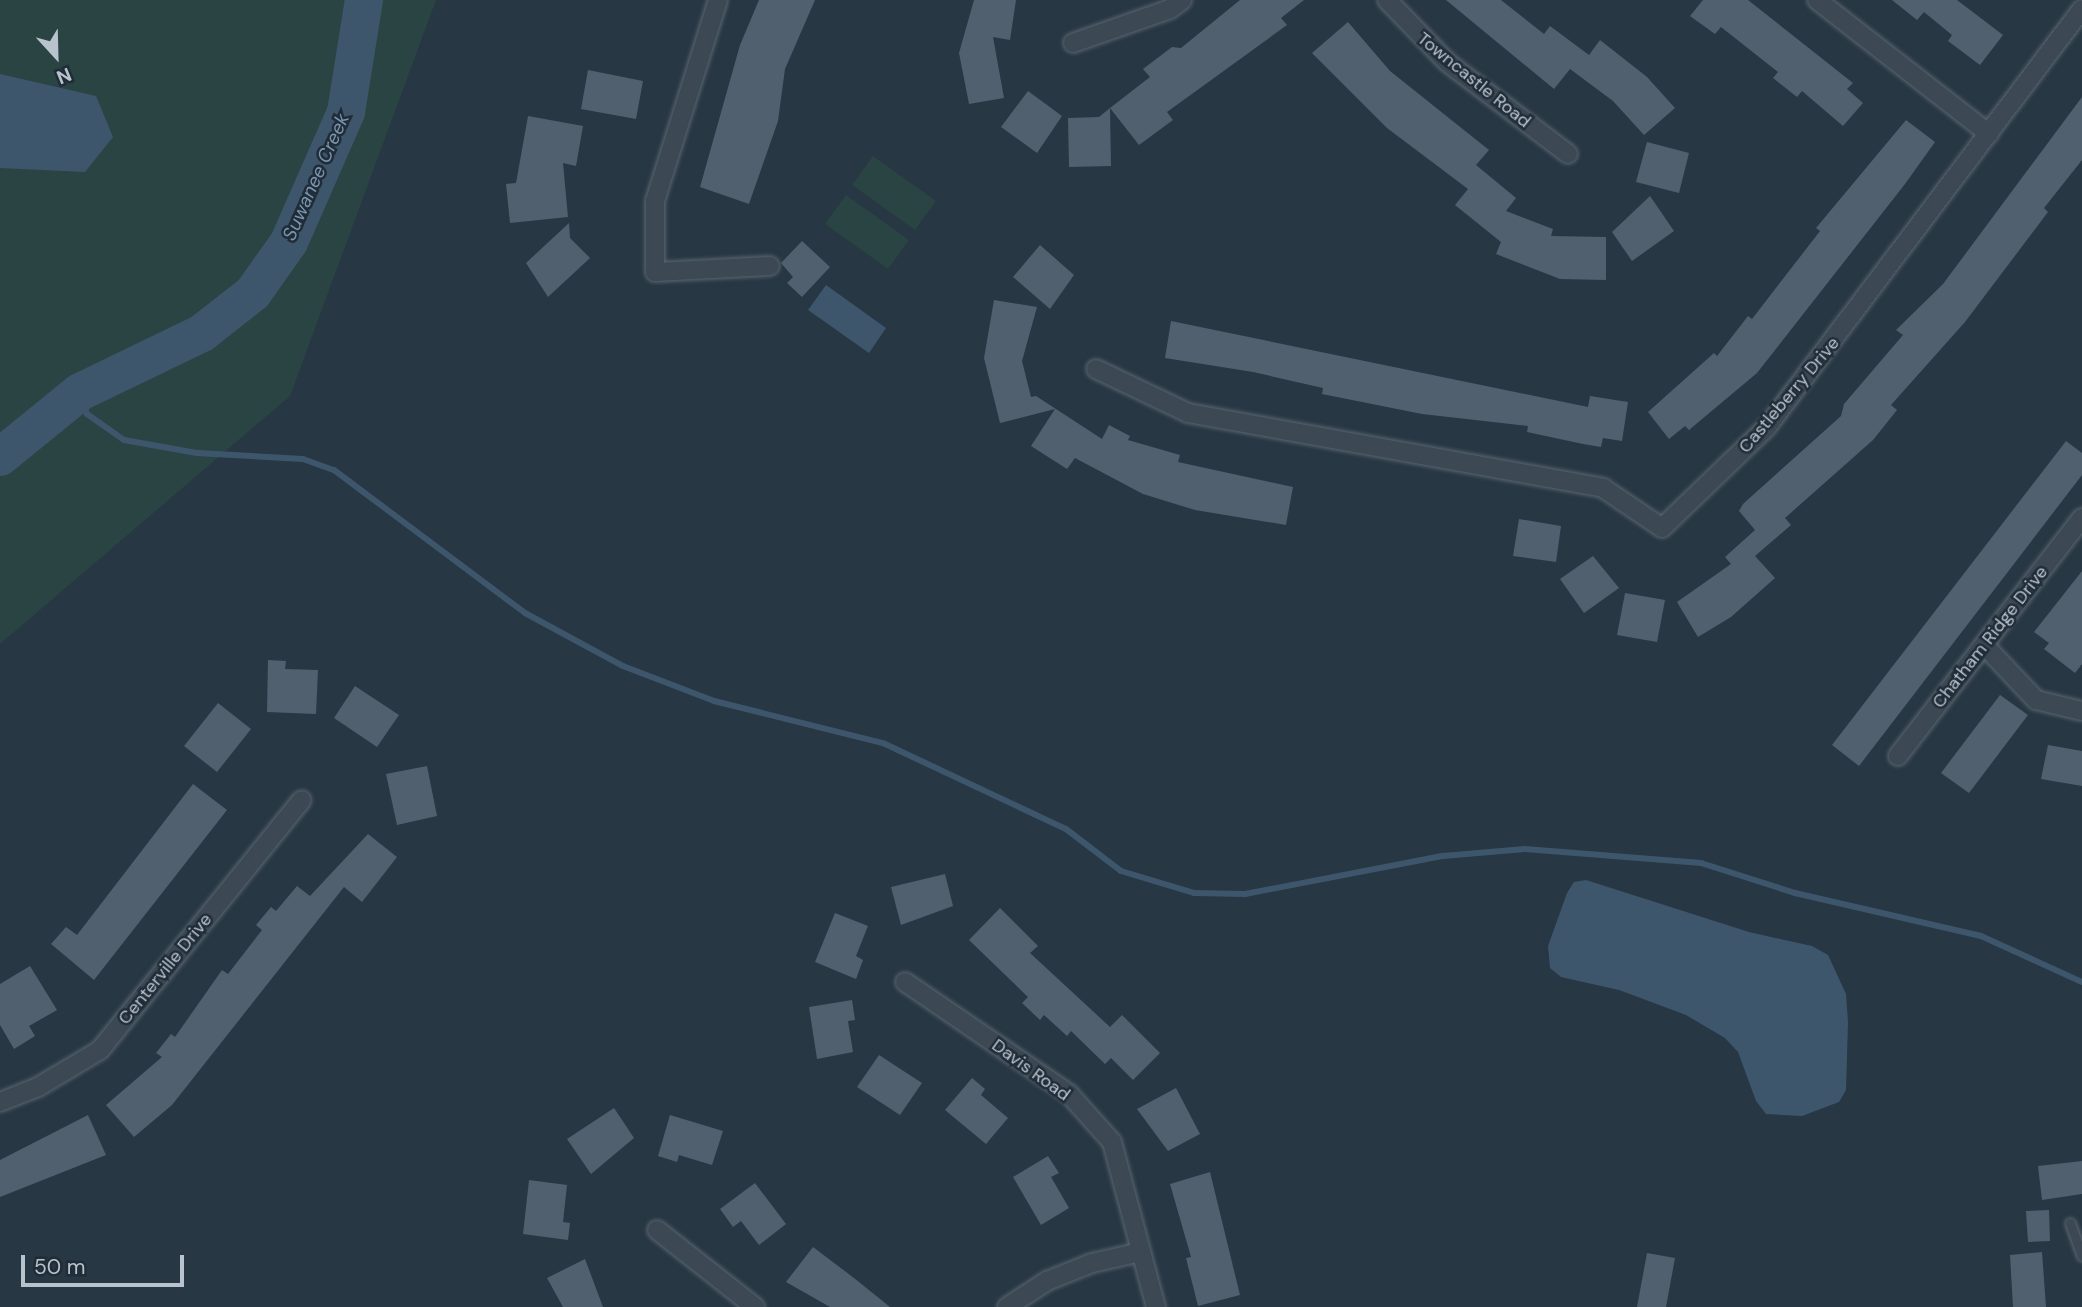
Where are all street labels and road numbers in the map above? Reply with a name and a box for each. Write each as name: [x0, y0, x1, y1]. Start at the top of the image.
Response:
street label: Towncastle Road: [1413, 28, 1535, 132]
street label: Castleberry Drive: [1734, 333, 1844, 457]
street label: Chatham Ridge Drive: [1928, 562, 2052, 712]
street label: Centerville Drive: [114, 909, 216, 1029]
street label: Davis Road: [988, 1034, 1074, 1106]

